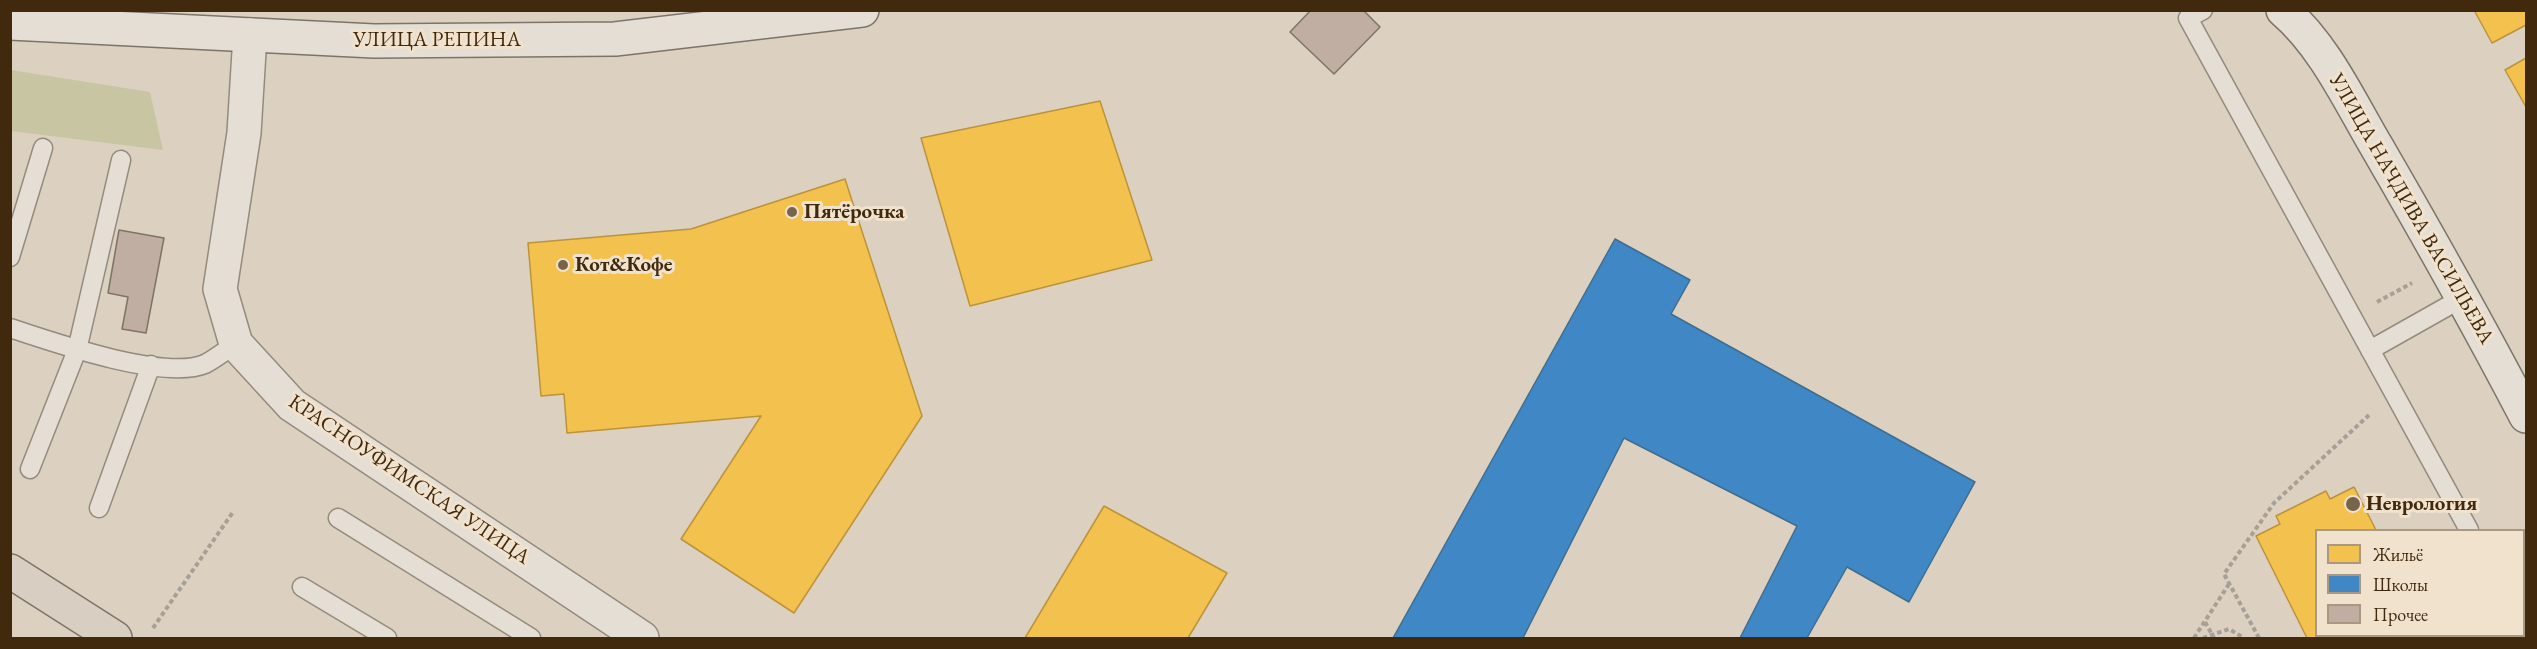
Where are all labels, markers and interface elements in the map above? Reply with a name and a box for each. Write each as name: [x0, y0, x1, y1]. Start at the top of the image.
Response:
street label: УЛИЦА РЕПИНА: [353, 27, 521, 53]
street label: УЛИЦА НАЧДИВА ВАСИЛЬЕВА: [2323, 69, 2499, 349]
place label: Пятёрочка: [804, 199, 905, 225]
marker: Пятёрочка: [785, 205, 799, 219]
place label: Кот&Кофе: [575, 252, 673, 278]
marker: Кот&Кофе: [556, 258, 570, 272]
street label: КРАСНОУФИМСКАЯ УЛИЦА: [284, 390, 534, 570]
place label: Неврология: [2366, 491, 2477, 517]
marker: Неврология: [2344, 495, 2362, 513]
legend: [2315, 529, 2525, 637]
text: Жильё: [2373, 543, 2423, 566]
text: Школы: [2373, 573, 2428, 596]
text: Прочее: [2373, 603, 2428, 626]

